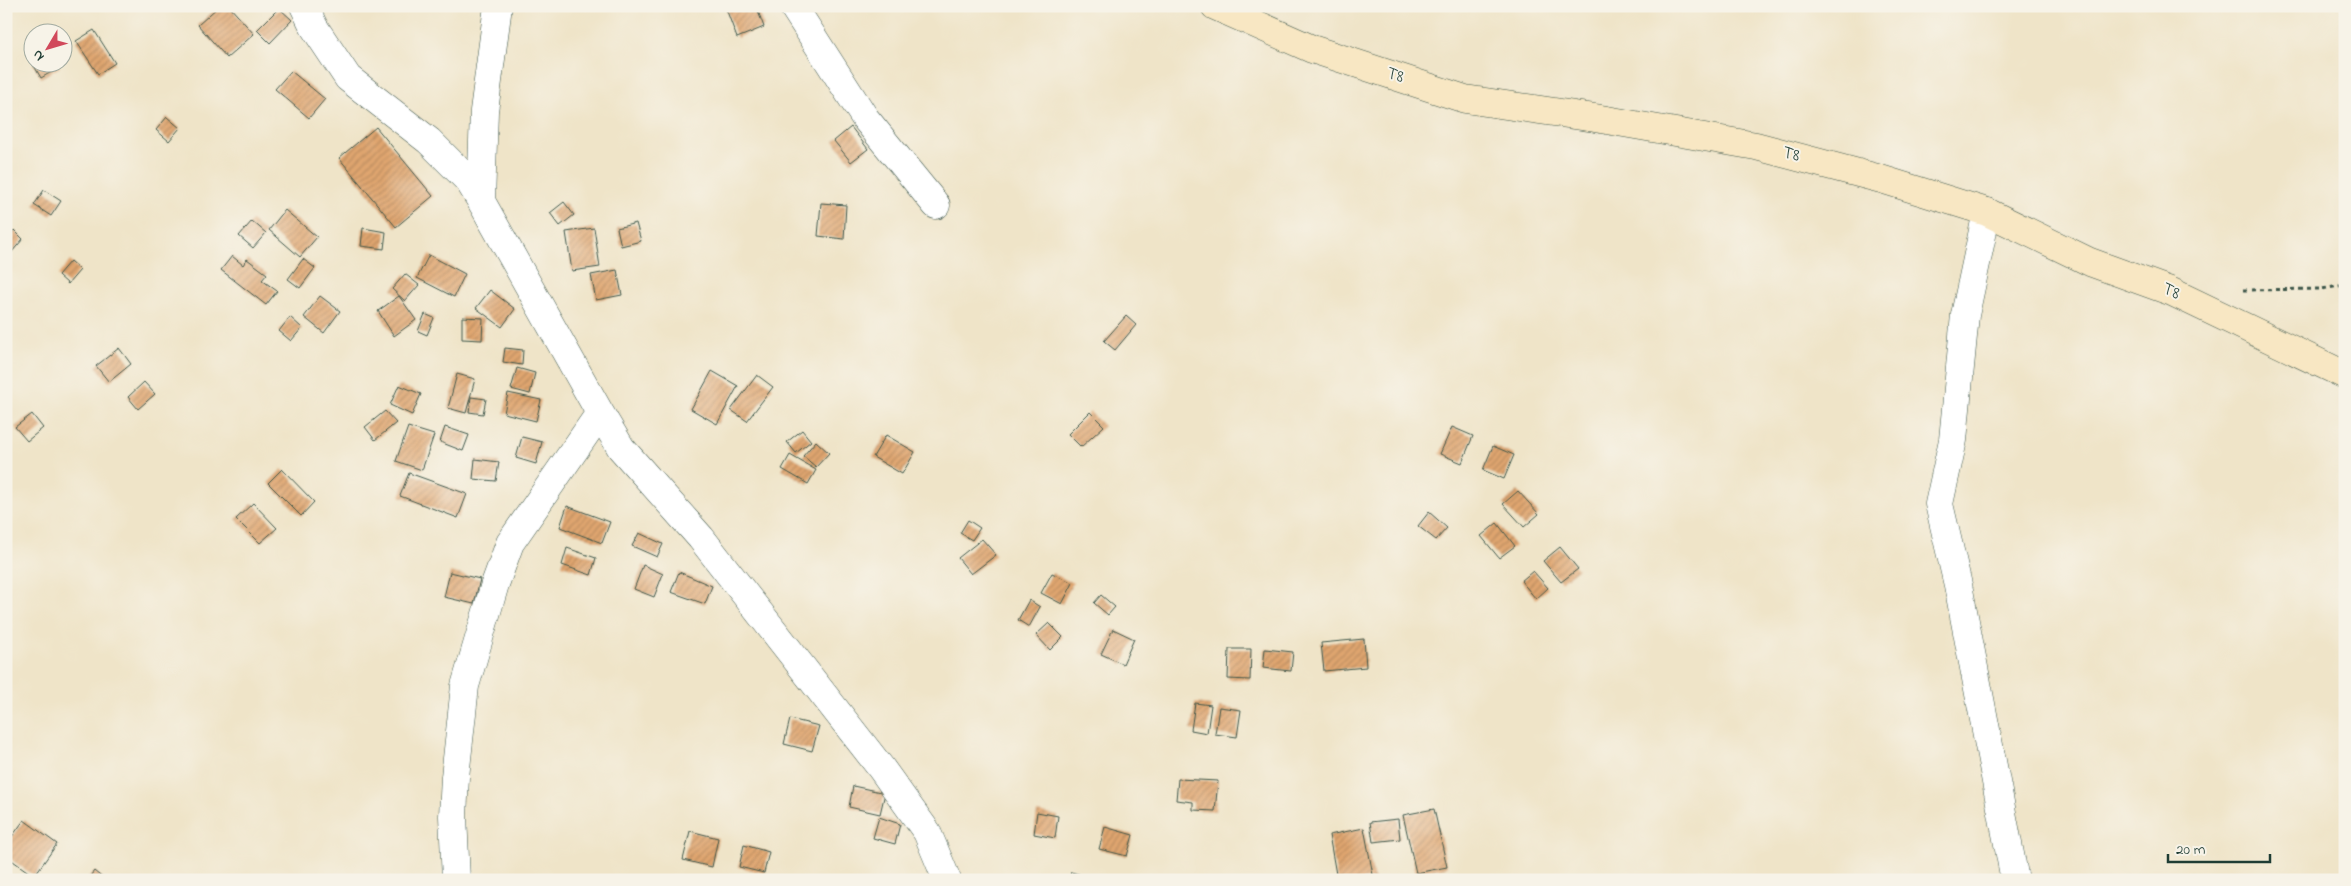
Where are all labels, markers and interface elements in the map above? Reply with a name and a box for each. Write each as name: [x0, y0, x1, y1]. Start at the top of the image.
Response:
north arrow: [22, 22, 72, 72]
text: N: [28, 45, 50, 65]
street label: T8: [1383, 61, 1407, 91]
street label: T8: [1779, 140, 1803, 170]
street label: T8: [2158, 277, 2184, 307]
scale bar: [2168, 831, 2271, 863]
text: 20 m: [2176, 839, 2206, 861]

